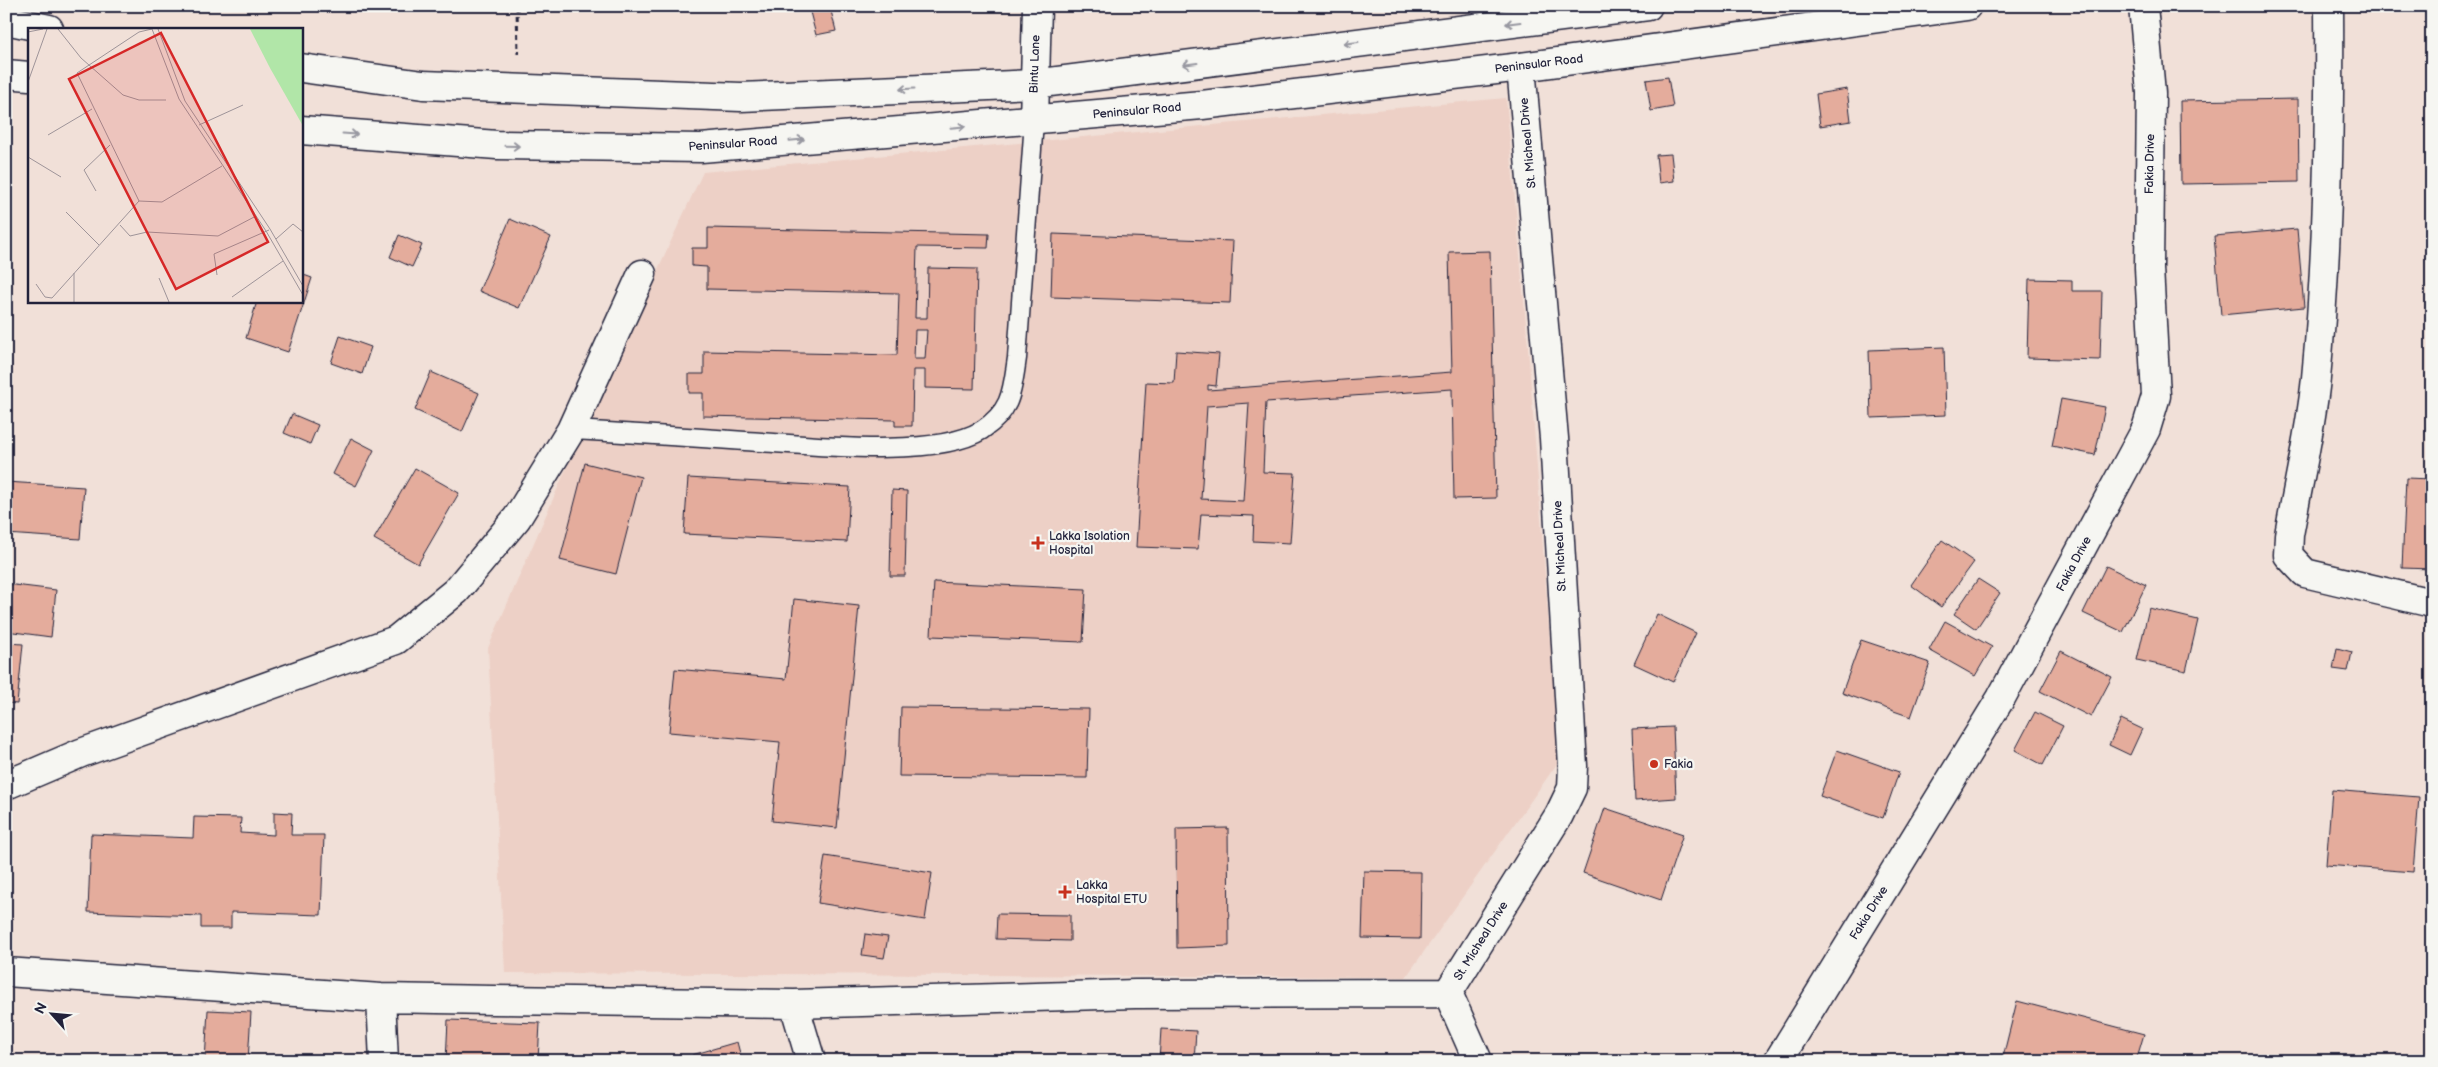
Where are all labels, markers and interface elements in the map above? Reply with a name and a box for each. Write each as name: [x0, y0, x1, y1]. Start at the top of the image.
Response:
one-way arrow: [1505, 18, 1521, 28]
inset map: [28, 28, 302, 302]
street label: Bintu Lane: [1026, 34, 1044, 94]
one-way arrow: [1344, 38, 1360, 48]
street label: Peninsular Road: [1494, 51, 1584, 77]
one-way arrow: [1182, 59, 1198, 69]
one-way arrow: [899, 85, 915, 94]
street label: St. Micheal Drive: [1517, 97, 1539, 189]
street label: Peninsular Road: [1092, 100, 1182, 122]
one-way arrow: [950, 122, 966, 132]
one-way arrow: [341, 130, 357, 139]
street label: Peninsular Road: [688, 133, 778, 155]
street label: Fakia Drive: [2142, 134, 2158, 194]
one-way arrow: [788, 135, 804, 145]
one-way arrow: [504, 141, 520, 151]
street label: St. Micheal Drive: [1550, 500, 1570, 592]
place label: Lakka Isolation Hospital: [1049, 529, 1130, 558]
street label: Fakia Drive: [2053, 534, 2095, 594]
marker: Lakka Isolation Hospital: [1031, 536, 1045, 550]
place label: Fakia: [1664, 757, 1693, 772]
marker: Fakia: [1648, 758, 1660, 770]
place label: Lakka Hospital ETU: [1076, 878, 1147, 907]
street label: Fakia Drive: [1847, 883, 1891, 943]
marker: Lakka Hospital ETU: [1058, 885, 1072, 899]
street label: St. Micheal Drive: [1451, 899, 1511, 983]
north arrow: [28, 990, 78, 1040]
text: N: [31, 1000, 51, 1017]

